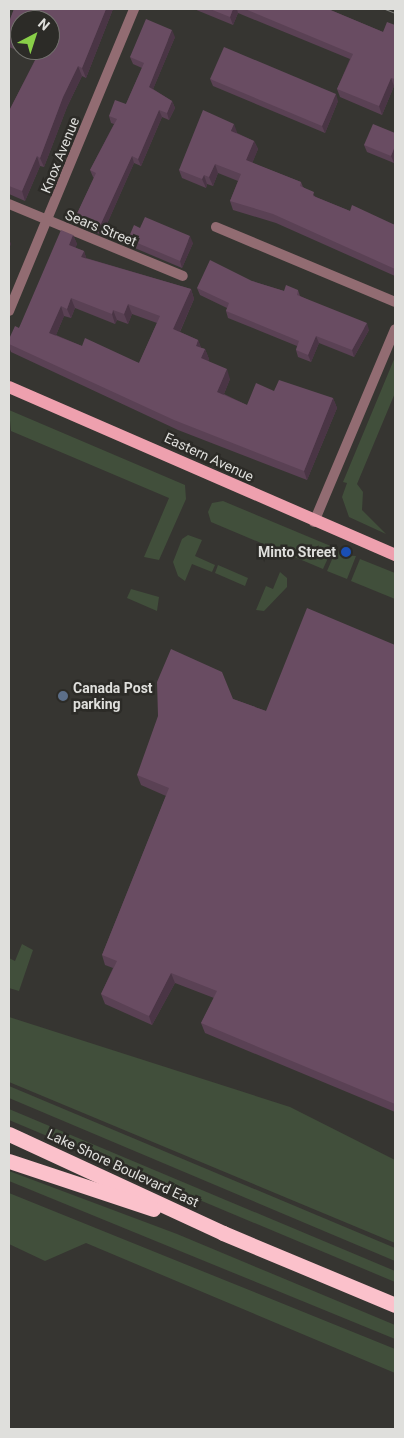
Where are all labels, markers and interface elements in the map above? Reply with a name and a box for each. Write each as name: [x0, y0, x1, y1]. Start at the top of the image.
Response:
north arrow: [10, 10, 60, 60]
text: N: [35, 15, 53, 34]
street label: Knox Avenue: [37, 115, 83, 195]
street label: Sears Street: [63, 206, 139, 250]
street label: Eastern Avenue: [162, 429, 256, 485]
place label: Minto Street: [258, 544, 336, 560]
marker: Minto Street: [340, 546, 352, 558]
place label: Canada Post parking: [73, 680, 153, 712]
marker: Canada Post parking: [57, 690, 69, 702]
street label: Lake Shore Boulevard East: [45, 1125, 201, 1211]

